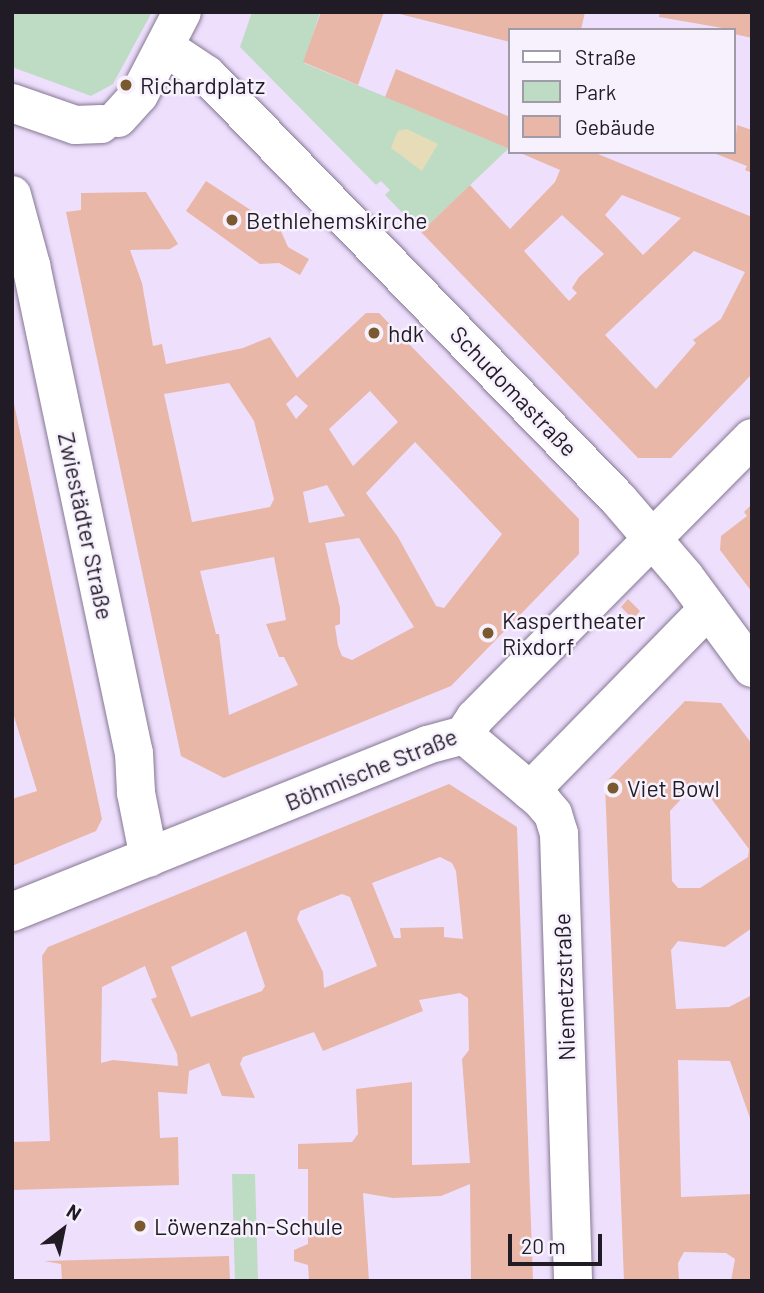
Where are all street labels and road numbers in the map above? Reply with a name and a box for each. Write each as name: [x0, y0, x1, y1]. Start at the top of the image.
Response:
street label: Schudomastraße: [445, 320, 583, 462]
street label: Zwiestädter Straße: [53, 430, 119, 622]
street label: Böhmische Straße: [281, 722, 461, 816]
street label: Niemetzstraße: [548, 913, 580, 1061]

